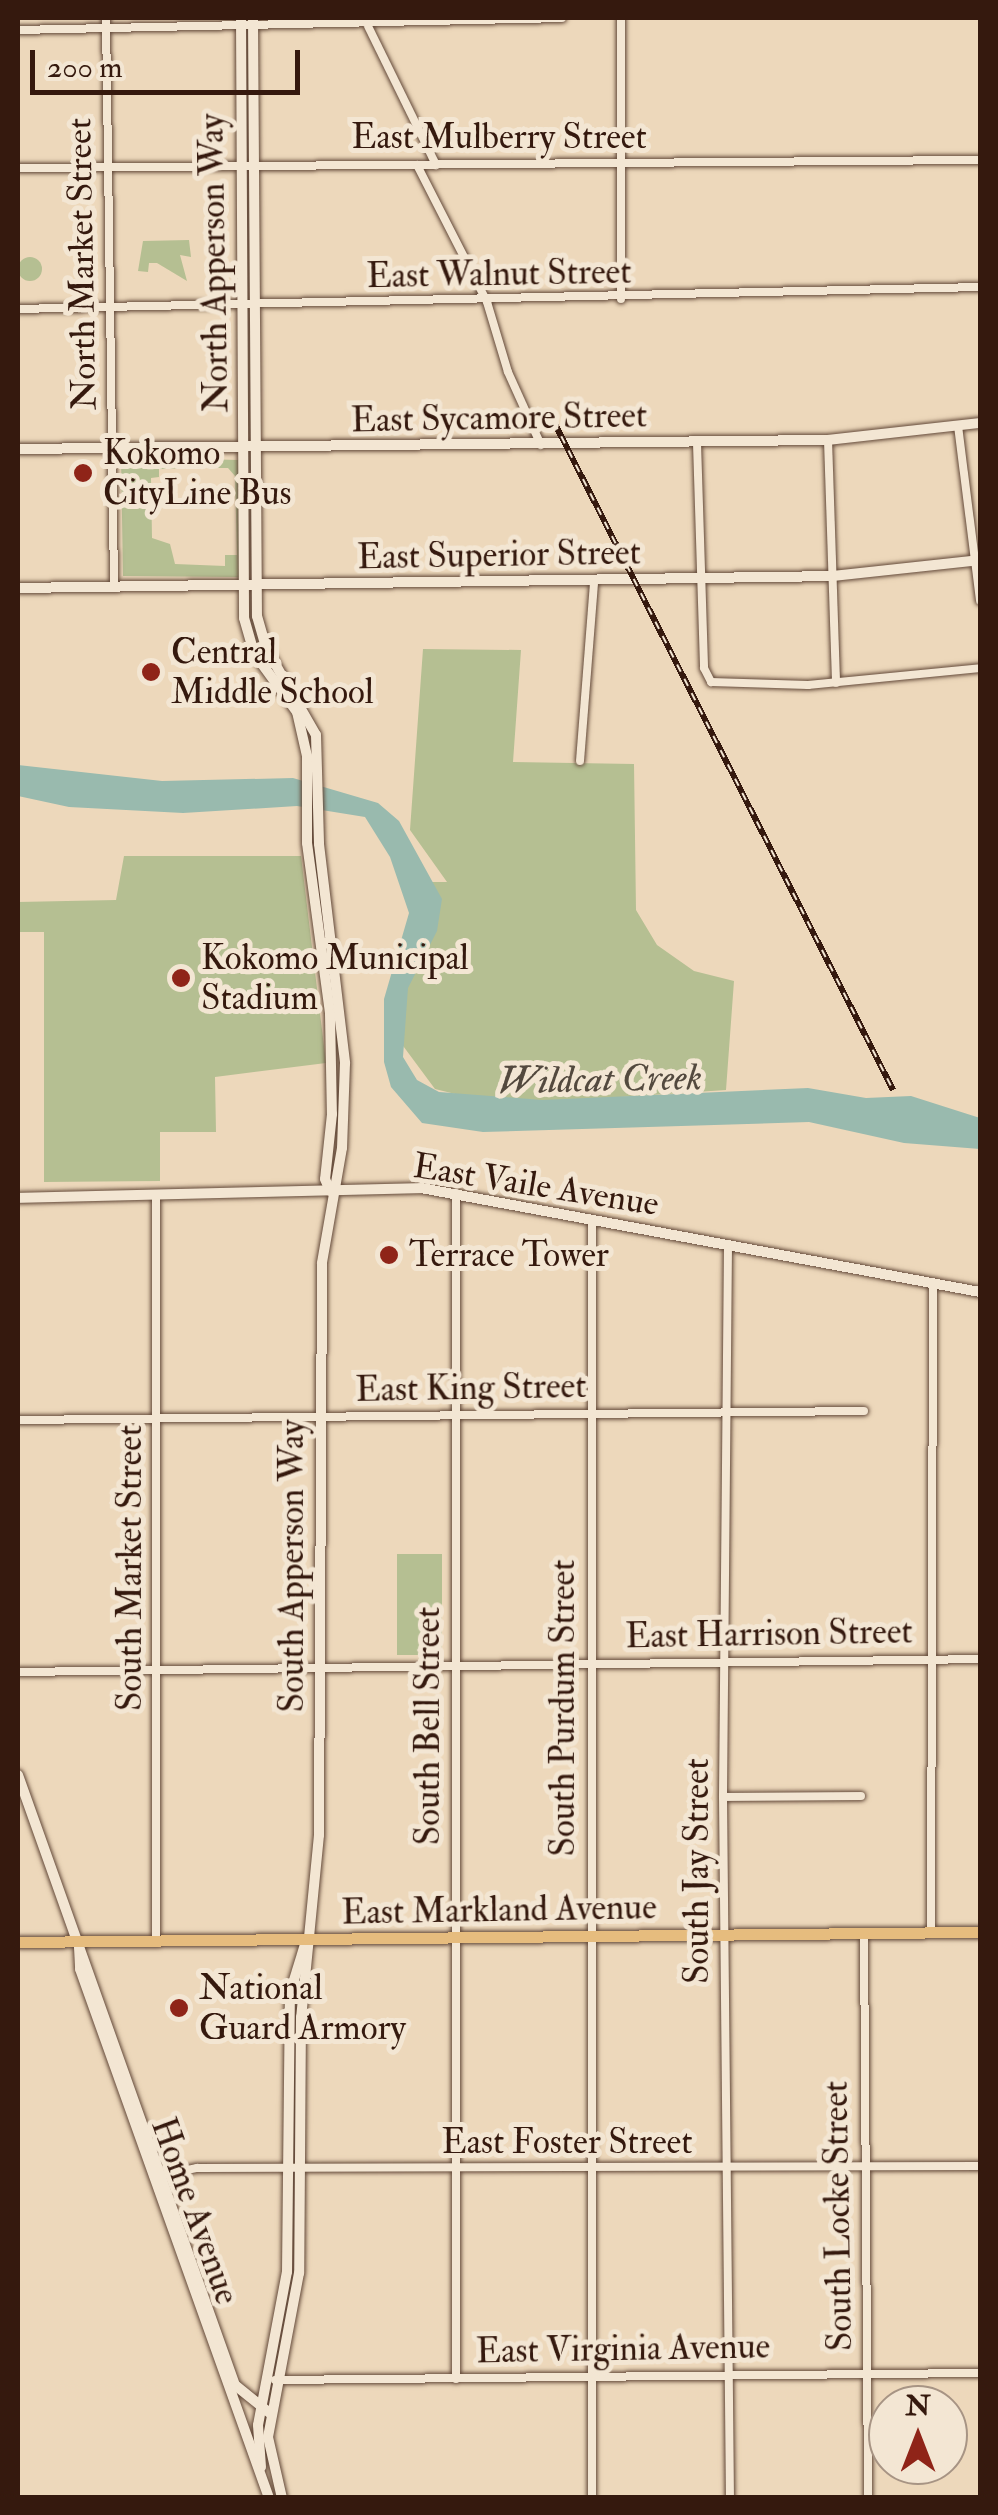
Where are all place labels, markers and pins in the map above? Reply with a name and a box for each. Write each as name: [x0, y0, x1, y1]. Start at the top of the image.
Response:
place label: Kokomo CityLine Bus: [103, 432, 292, 514]
marker: Kokomo CityLine Bus: [72, 462, 94, 484]
place label: Central Middle School: [171, 631, 374, 713]
marker: Central Middle School: [140, 661, 162, 683]
place label: Kokomo Municipal Stadium: [201, 937, 469, 1019]
marker: Kokomo Municipal Stadium: [170, 967, 192, 989]
place label: Terrace Tower: [409, 1234, 609, 1276]
marker: Terrace Tower: [378, 1244, 400, 1266]
place label: National Guard Armory: [199, 1967, 406, 2049]
marker: National Guard Armory: [168, 1997, 190, 2019]

